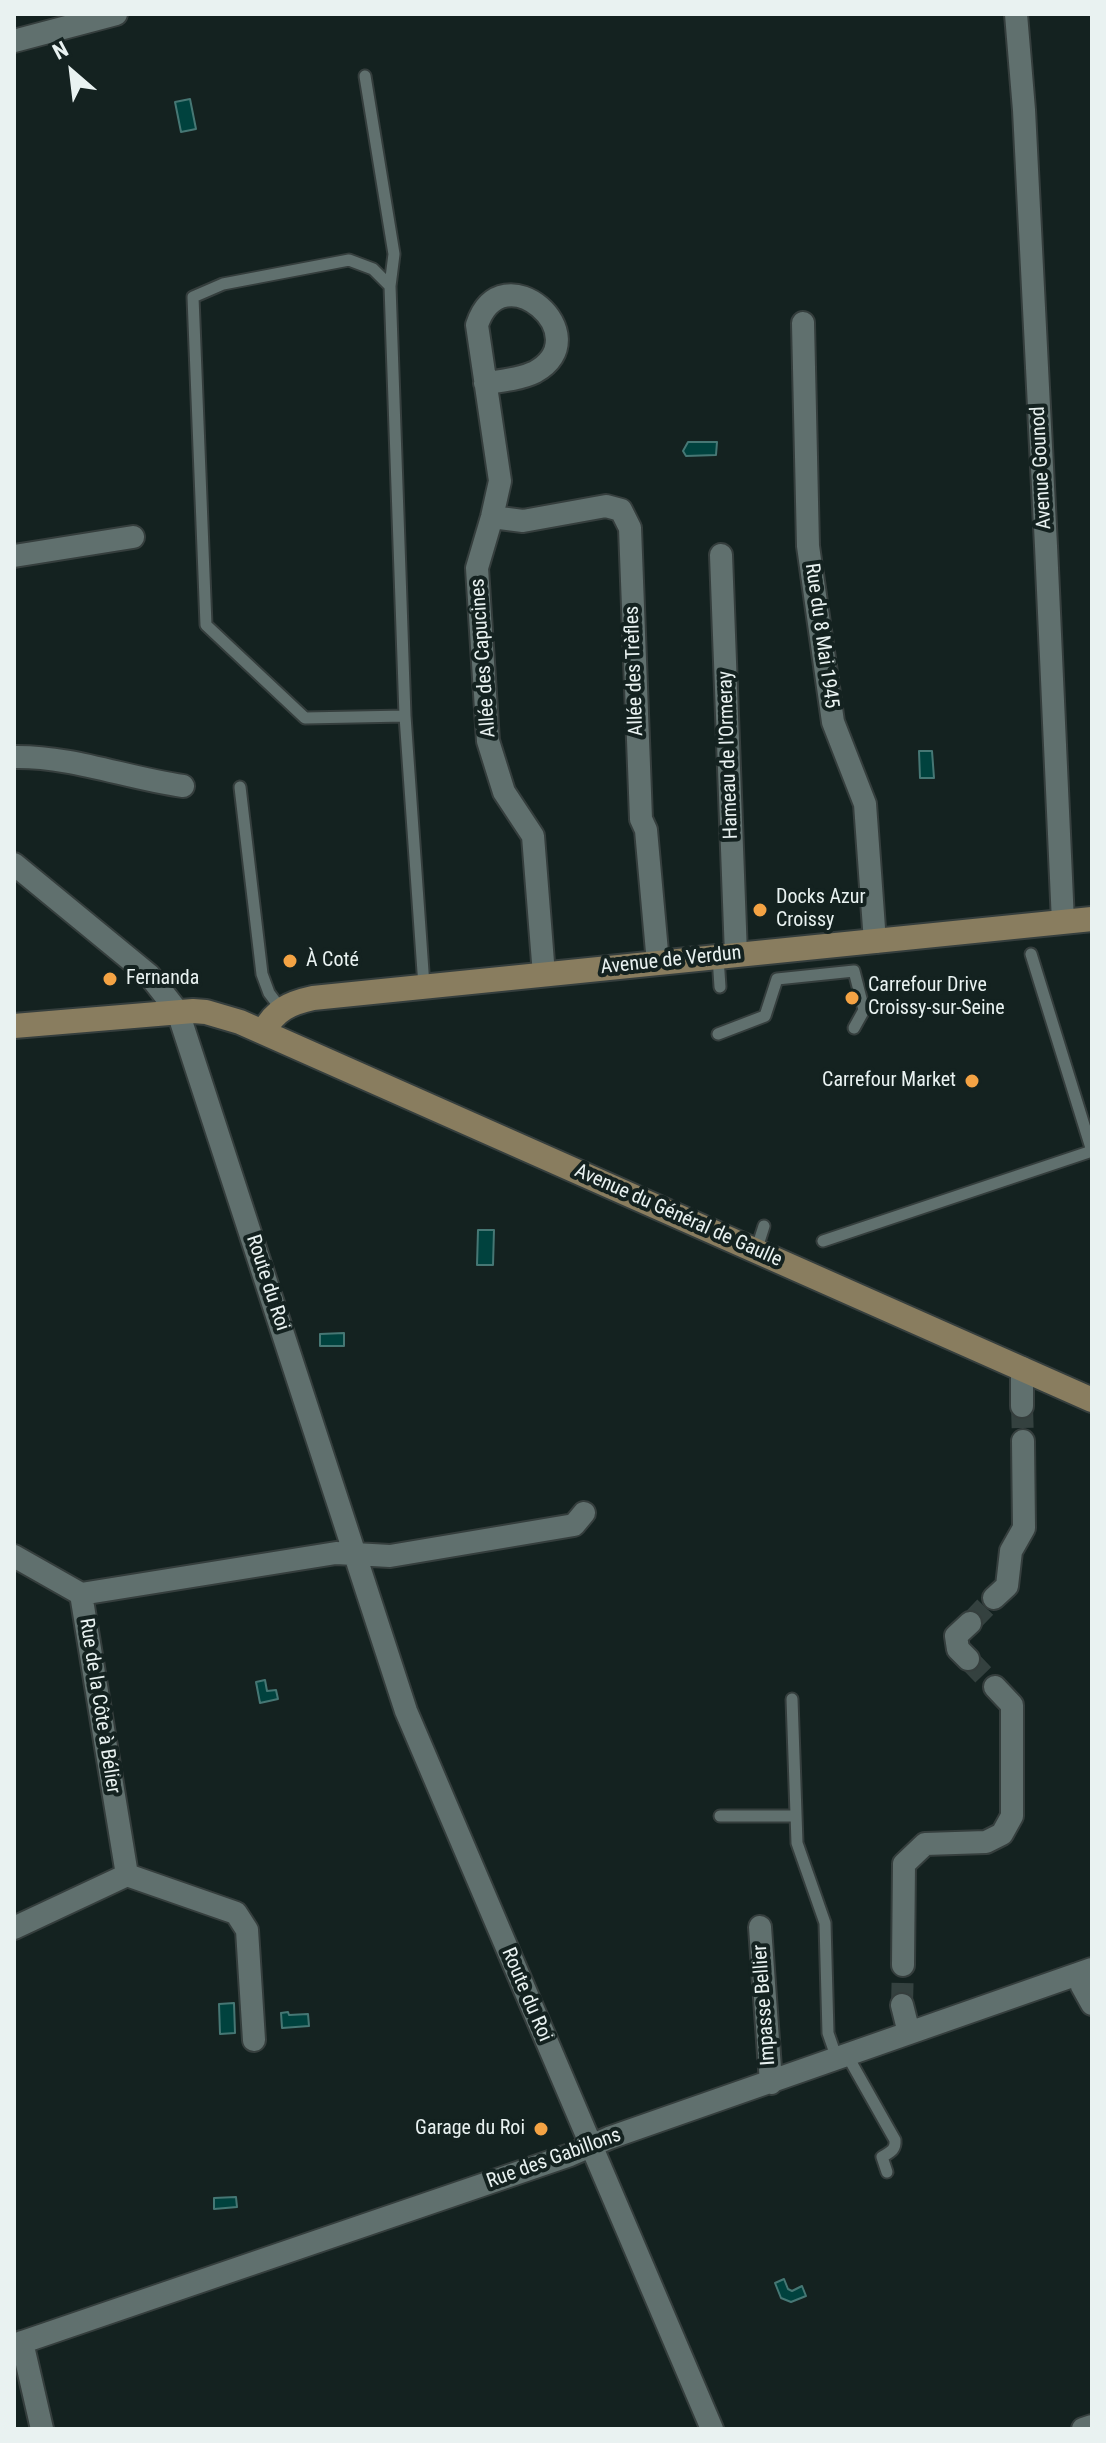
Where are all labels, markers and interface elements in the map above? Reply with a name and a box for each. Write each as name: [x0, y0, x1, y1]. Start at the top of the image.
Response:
north arrow: [32, 32, 112, 112]
text: N: [49, 36, 72, 65]
street label: Avenue Gounod: [1027, 406, 1057, 530]
street label: Rue du 8 Mai 1945: [799, 562, 843, 710]
street label: Allée des Capucines: [466, 578, 502, 738]
street label: Allée des Trèfles: [621, 605, 649, 737]
street label: Hameau de l'Ormeray: [714, 671, 744, 839]
place label: Docks Azur Croissy: [776, 886, 866, 933]
marker: Docks Azur Croissy: [751, 901, 769, 919]
street label: Avenue de Verdun: [599, 942, 743, 980]
place label: À Coté: [306, 949, 359, 973]
marker: À Coté: [281, 952, 299, 970]
place label: Fernanda: [126, 967, 199, 991]
marker: Fernanda: [101, 970, 119, 988]
place label: Carrefour Drive Croissy-sur-Seine: [868, 974, 1005, 1021]
marker: Carrefour Drive Croissy-sur-Seine: [843, 989, 861, 1007]
place label: Carrefour Market: [822, 1069, 956, 1093]
marker: Carrefour Market: [963, 1072, 981, 1090]
street label: Avenue du Général de Gaulle: [571, 1159, 785, 1273]
street label: Route du Roi: [240, 1232, 294, 1334]
street label: Rue de la Côte à Bélier: [73, 1617, 125, 1795]
street label: Route du Roi: [495, 1944, 557, 2046]
street label: Impasse Bellier: [749, 1944, 781, 2066]
place label: Garage du Roi: [415, 2117, 525, 2141]
marker: Garage du Roi: [532, 2120, 550, 2138]
street label: Rue des Gabillons: [484, 2124, 624, 2194]

